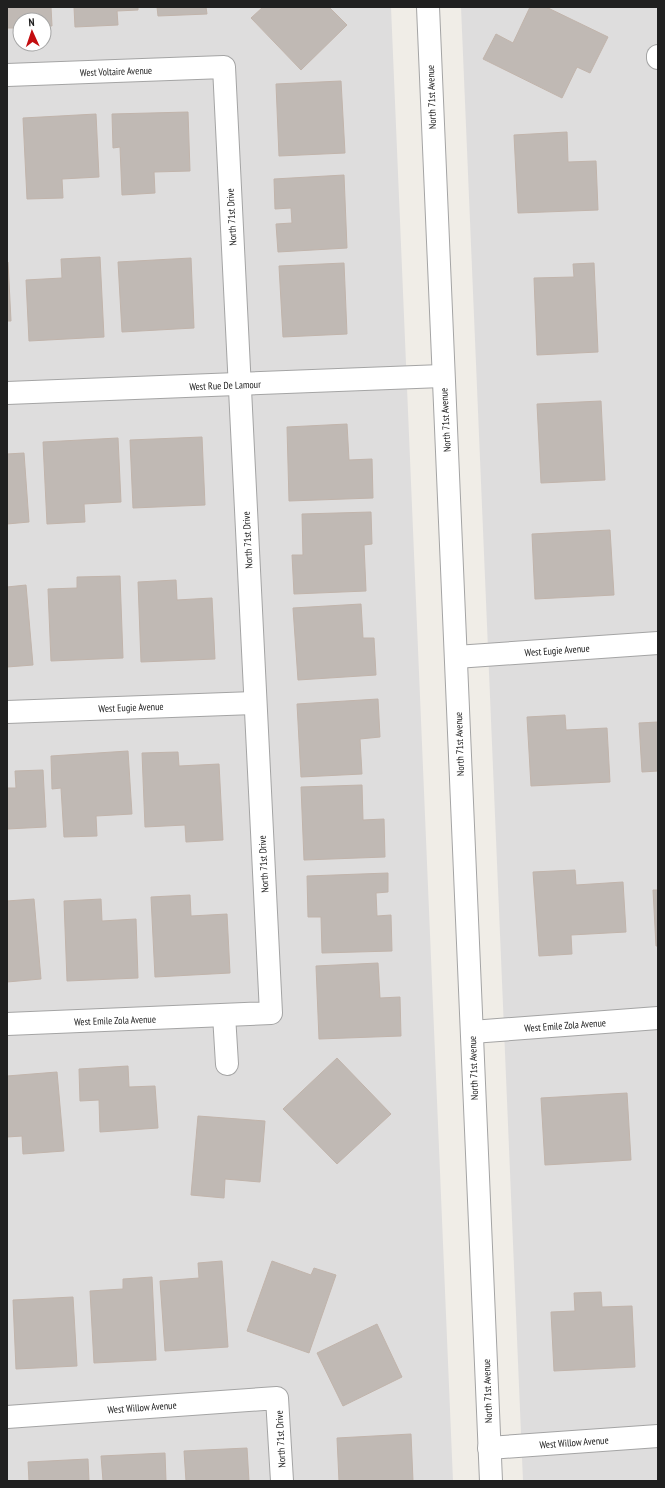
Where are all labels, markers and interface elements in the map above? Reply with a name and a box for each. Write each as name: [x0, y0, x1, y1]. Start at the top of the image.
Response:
north arrow: [12, 12, 52, 52]
text: N: [28, 15, 35, 29]
street label: West Voltaire Avenue: [80, 64, 152, 79]
street label: North 71st Avenue: [424, 65, 439, 129]
street label: North 71st Drive: [224, 188, 239, 246]
street label: West Rue De Lamour: [189, 378, 261, 393]
street label: North 71st Avenue: [437, 388, 454, 452]
street label: North 71st Drive: [240, 511, 255, 569]
street label: West Eugie Avenue: [524, 642, 590, 659]
street label: West Eugie Avenue: [98, 700, 164, 715]
street label: North 71st Avenue: [452, 712, 467, 776]
street label: North 71st Drive: [256, 835, 271, 893]
street label: West Emile Zola Avenue: [74, 1013, 156, 1028]
street label: West Emile Zola Avenue: [524, 1016, 606, 1035]
street label: North 71st Avenue: [466, 1036, 481, 1100]
street label: North 71st Avenue: [480, 1359, 495, 1423]
street label: West Willow Avenue: [107, 1399, 177, 1416]
street label: North 71st Drive: [273, 1410, 288, 1468]
street label: West Willow Avenue: [539, 1434, 609, 1451]

